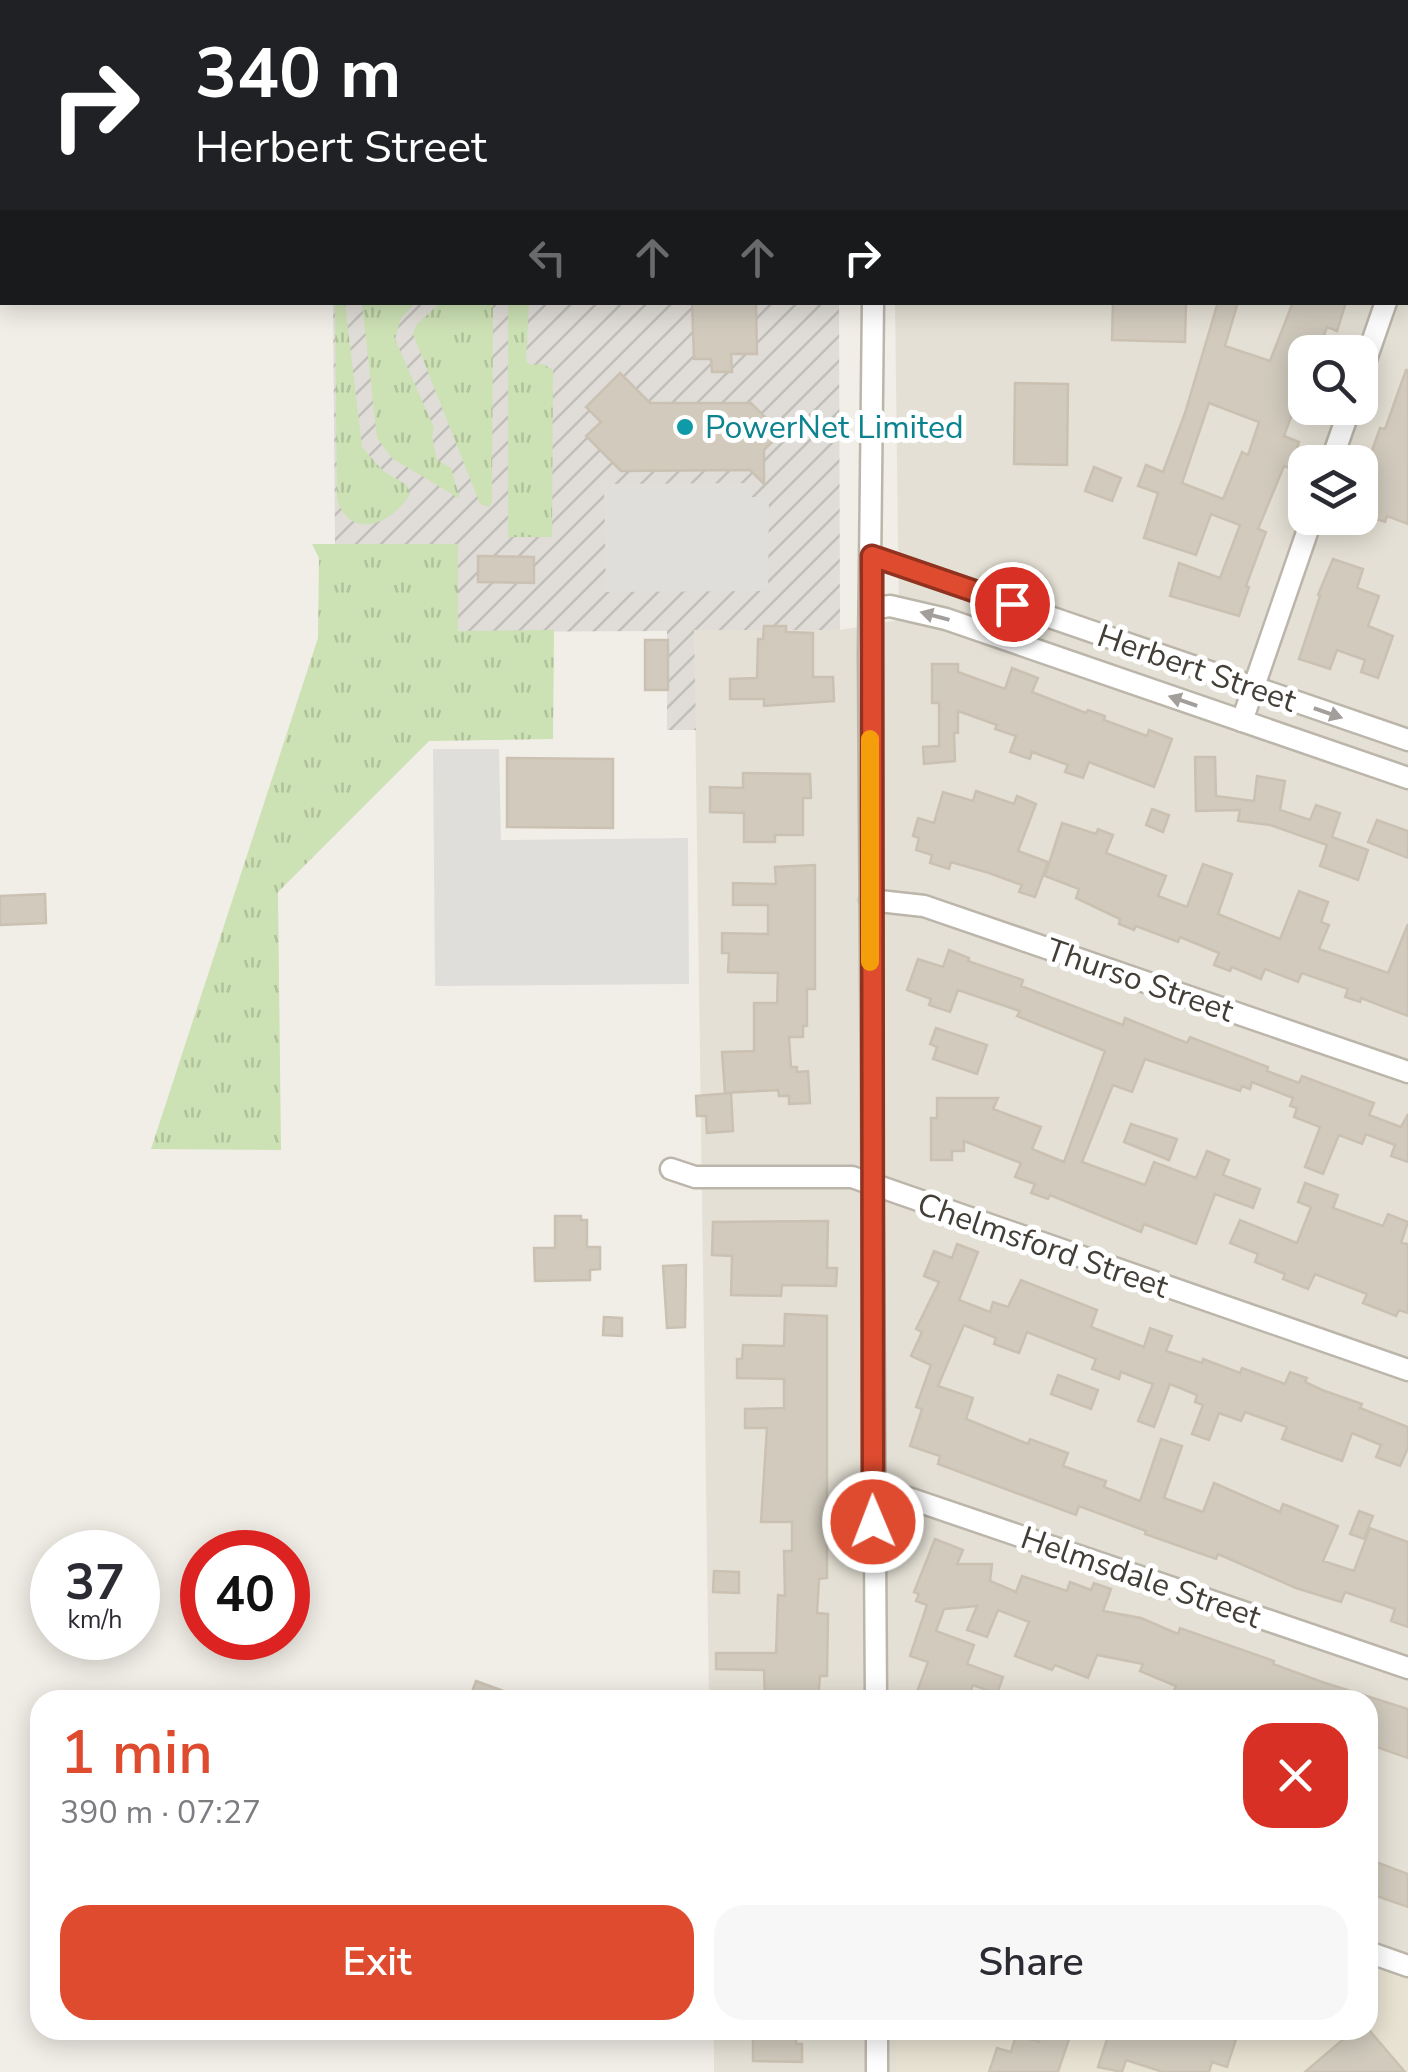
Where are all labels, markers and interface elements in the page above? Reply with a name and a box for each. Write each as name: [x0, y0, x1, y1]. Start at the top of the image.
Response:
text: 340 m: [195, 26, 401, 122]
icon: right: [30, 40, 160, 170]
text: Herbert Street: [195, 117, 487, 178]
icon: left: [520, 230, 575, 285]
icon: ahead: [625, 230, 680, 285]
icon: ahead: [730, 230, 785, 285]
icon: right: [835, 230, 890, 285]
map controls: [1288, 335, 1378, 535]
button: search: [1288, 335, 1378, 425]
place label: PowerNet Limited: [705, 406, 964, 449]
marker: PowerNet Limited: [674, 416, 696, 438]
button: layers: [1288, 445, 1378, 535]
pin: [970, 562, 1055, 647]
icon: arrive: [985, 577, 1040, 632]
one-way arrow: [919, 608, 949, 623]
street label: Herbert Street: [1092, 614, 1303, 723]
one-way arrow: [1168, 693, 1198, 708]
one-way arrow: [1313, 706, 1343, 721]
street label: Thurso Street: [1040, 928, 1240, 1033]
street label: Chelmsford Street: [912, 1182, 1175, 1309]
position arrow: [821, 1470, 925, 1574]
street label: Helmsdale Street: [1015, 1516, 1267, 1639]
speed limit sign: 40: [180, 1530, 310, 1660]
text: 37: [65, 1548, 125, 1617]
text: km/h: [67, 1603, 123, 1637]
text: 1 min: [60, 1712, 213, 1794]
button: close: [1243, 1723, 1348, 1828]
text: 390 m · 07:27: [60, 1791, 261, 1834]
button: Exit: [60, 1905, 694, 2020]
button: Share: [714, 1905, 1348, 2020]

